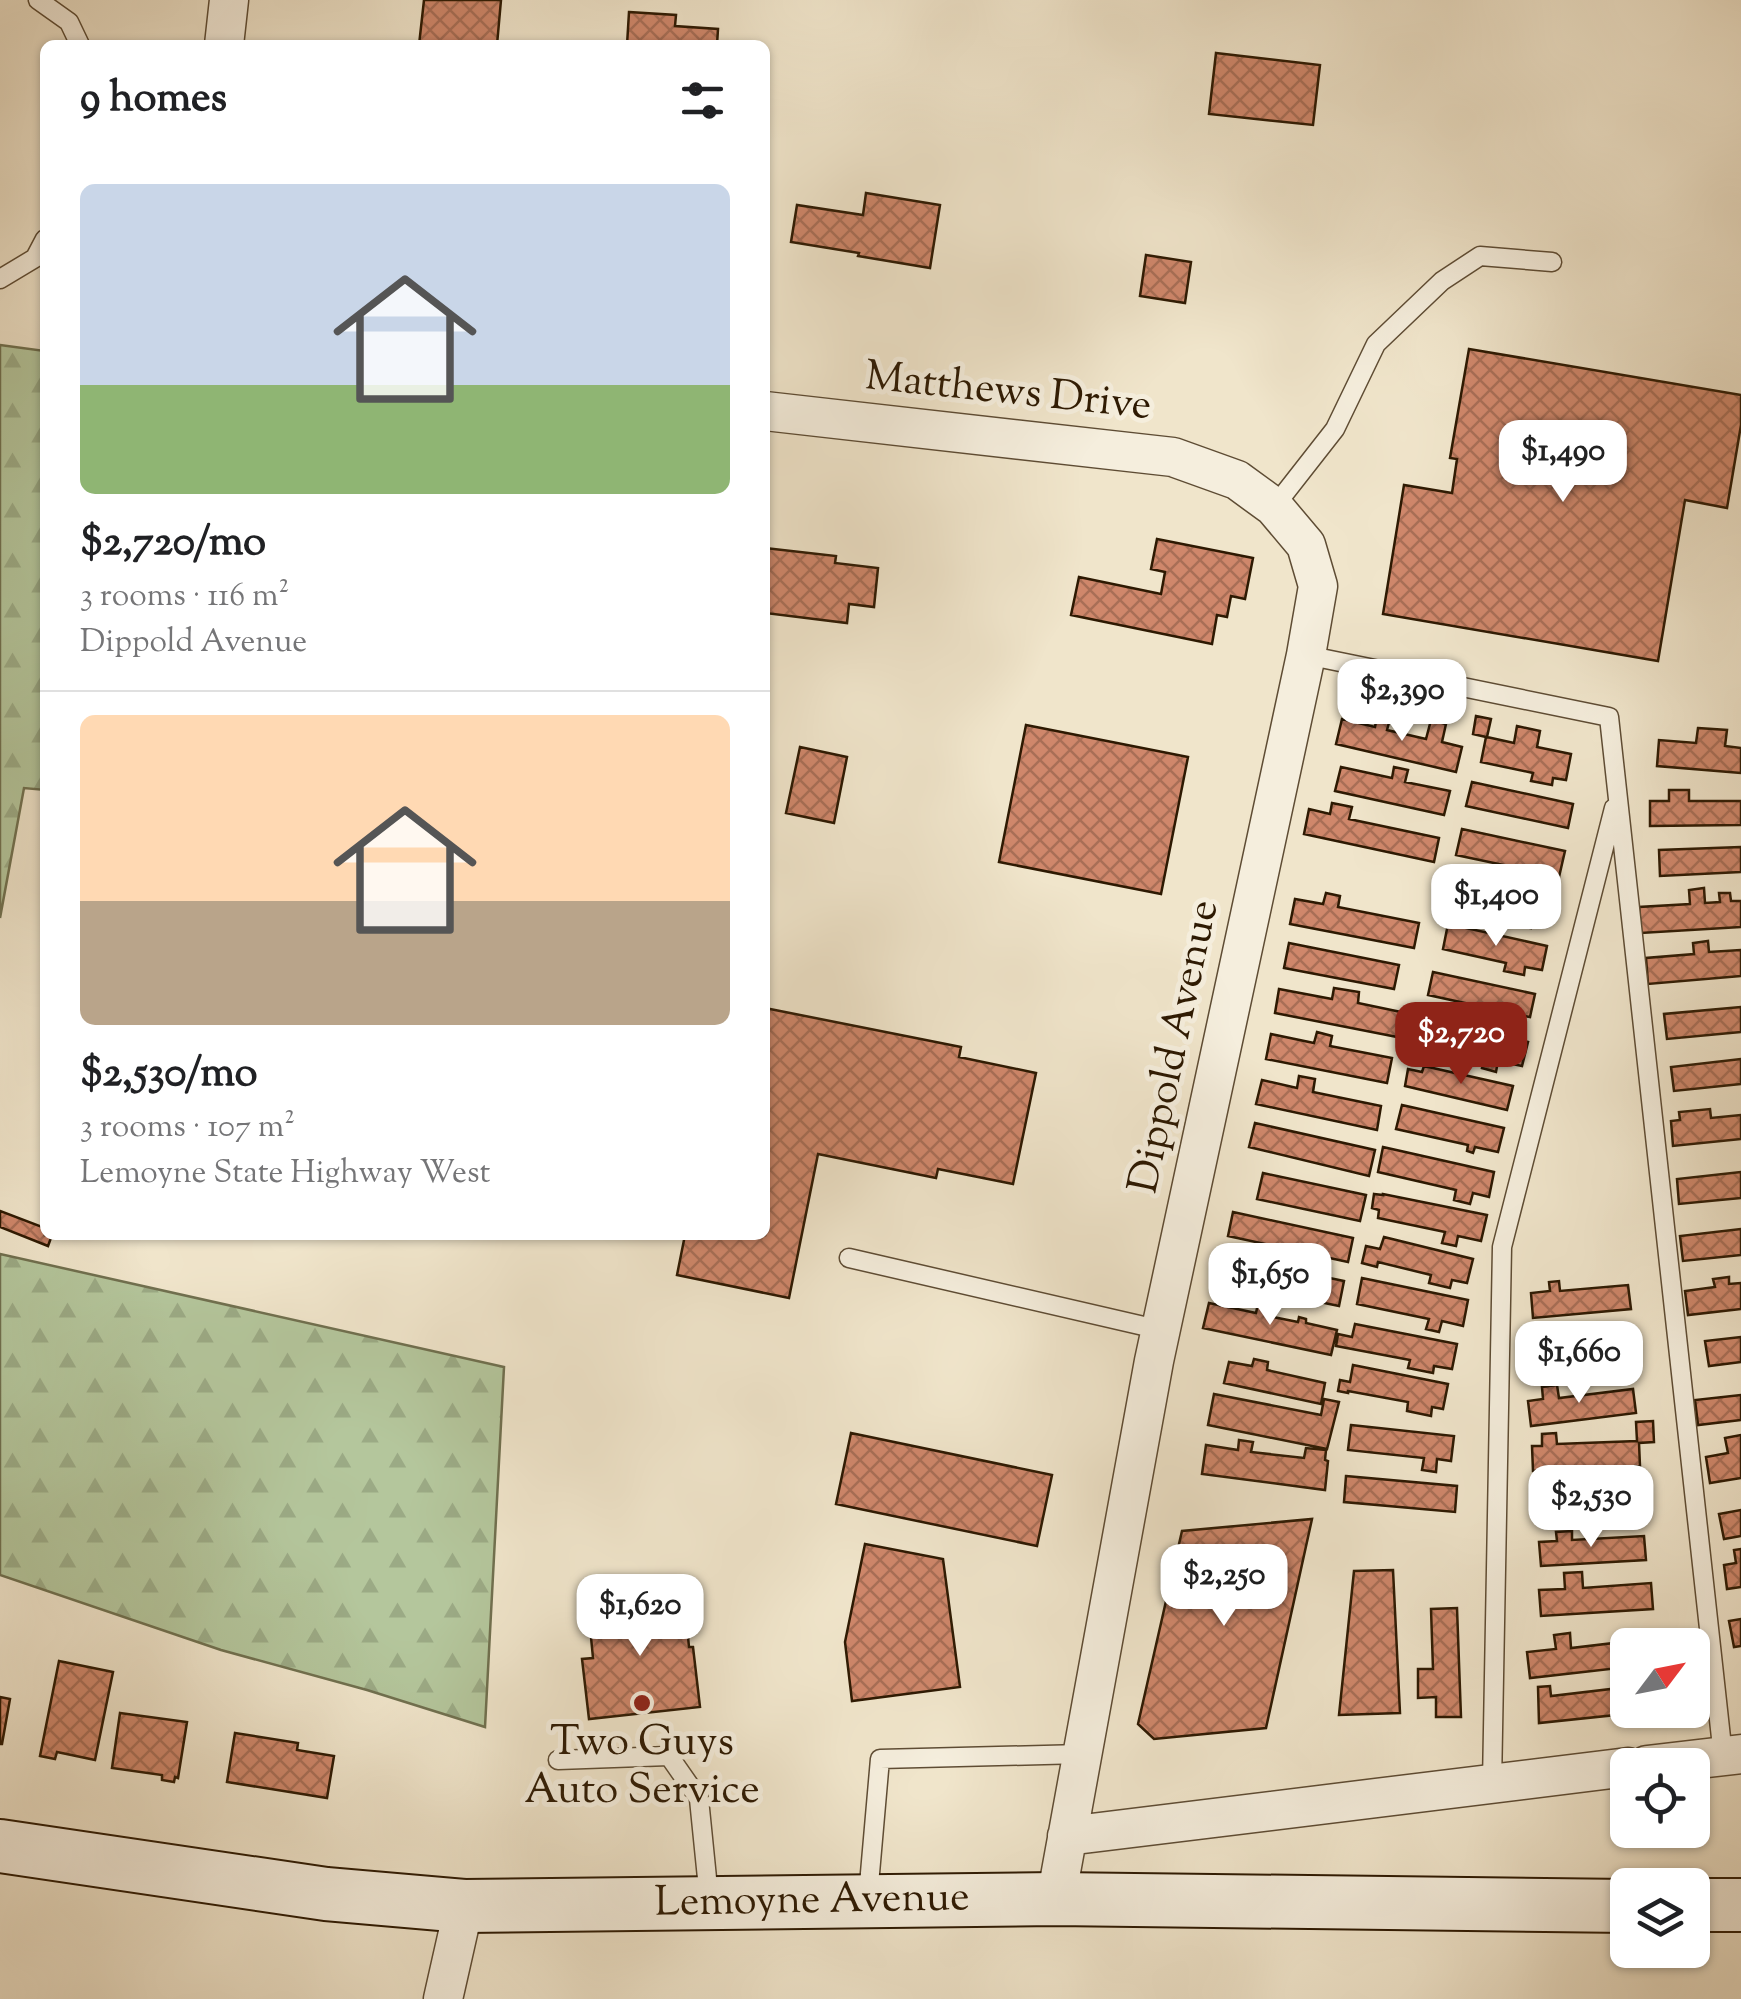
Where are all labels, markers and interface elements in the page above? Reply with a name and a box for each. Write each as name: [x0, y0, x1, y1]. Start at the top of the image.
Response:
text: 9 homes: [80, 70, 227, 130]
icon: filters: [675, 73, 730, 128]
icon: home: [315, 249, 495, 429]
street label: Matthews Drive: [862, 348, 1154, 438]
pin: $1,490: [1482, 420, 1644, 505]
text: $1,490: [1521, 429, 1605, 475]
text: $2,720/mo: [80, 514, 266, 574]
text: 3 rooms · 116 m²: [80, 574, 289, 620]
text: Dippold Avenue: [80, 620, 307, 666]
pin: $2,390: [1321, 659, 1483, 744]
text: $2,390: [1359, 668, 1445, 714]
icon: home: [315, 780, 495, 960]
pin: $1,400: [1415, 864, 1577, 949]
text: $1,400: [1453, 873, 1539, 919]
street label: Dippold Avenue: [1116, 895, 1236, 1199]
pin: $2,720: [1380, 1002, 1542, 1087]
text: $2,720: [1417, 1011, 1505, 1057]
text: $2,530/mo: [80, 1045, 258, 1105]
text: 3 rooms · 107 m²: [80, 1105, 295, 1151]
text: Lemoyne State Highway West: [80, 1151, 490, 1197]
pin: $1,650: [1189, 1243, 1351, 1328]
text: $1,650: [1230, 1252, 1310, 1298]
pin: $1,660: [1498, 1321, 1660, 1406]
text: $1,660: [1537, 1330, 1621, 1376]
pin: $2,530: [1510, 1465, 1672, 1550]
text: $2,530: [1550, 1474, 1632, 1520]
pin: $2,250: [1143, 1544, 1305, 1629]
text: $2,250: [1183, 1553, 1265, 1599]
pin: $1,620: [559, 1574, 721, 1659]
text: $1,620: [599, 1583, 681, 1629]
north arrow: [1610, 1628, 1710, 1728]
map controls: [1610, 1628, 1710, 1968]
marker: Two Guys Auto Service: [631, 1692, 653, 1714]
place label: Two Guys Auto Service: [524, 1714, 760, 1822]
button: locate: [1610, 1748, 1710, 1848]
button: layers: [1610, 1868, 1710, 1968]
street label: Lemoyne Avenue: [654, 1869, 970, 1935]

